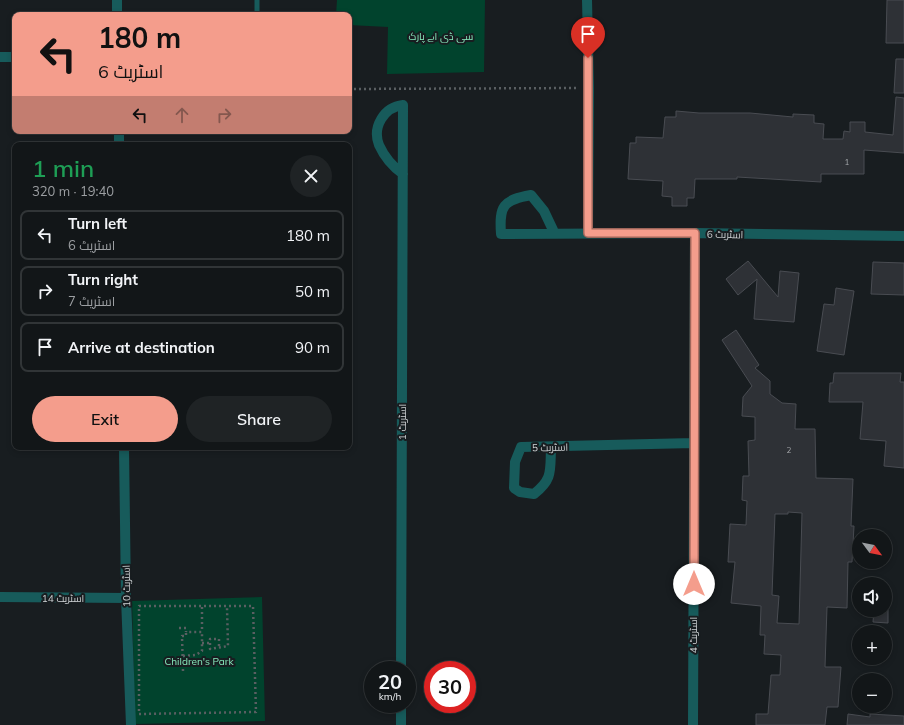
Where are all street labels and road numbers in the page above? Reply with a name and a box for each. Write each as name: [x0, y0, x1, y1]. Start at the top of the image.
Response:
street label: اسٹریٹ 6: [707, 228, 743, 241]
street label: اسٹریٹ 1: [396, 404, 409, 440]
street label: اسٹریٹ 5: [532, 441, 568, 454]
street label: اسٹریٹ 10: [120, 565, 133, 607]
street label: اسٹریٹ 14: [42, 592, 84, 605]
street label: اسٹریٹ 4: [687, 617, 700, 653]

